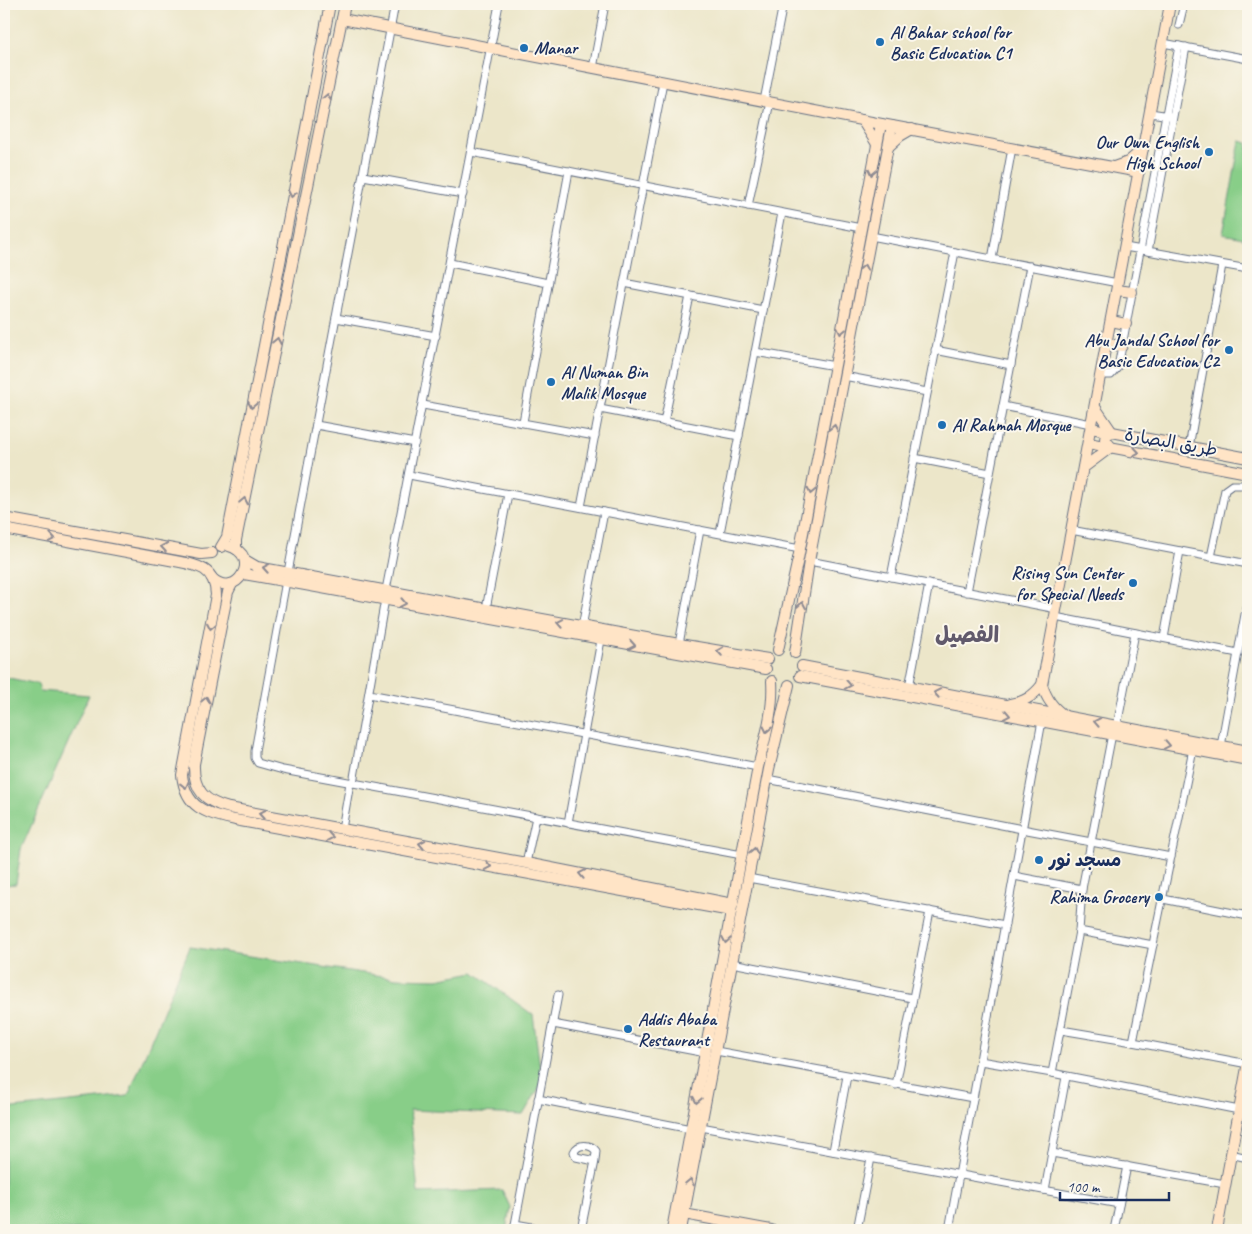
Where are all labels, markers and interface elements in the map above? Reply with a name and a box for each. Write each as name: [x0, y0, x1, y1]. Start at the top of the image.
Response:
place label: Al Bahar school for Basic Education C1: [890, 21, 1013, 64]
marker: Al Bahar school for Basic Education C1: [874, 36, 886, 48]
place label: Manar: [534, 37, 580, 59]
marker: Manar: [518, 42, 530, 54]
one-way arrow: [321, 92, 331, 101]
place label: Our Own English High School: [1096, 131, 1203, 174]
marker: Our Own English High School: [1203, 146, 1215, 158]
one-way arrow: [867, 167, 877, 176]
one-way arrow: [288, 189, 298, 198]
one-way arrow: [859, 264, 869, 273]
one-way arrow: [837, 327, 847, 336]
place label: Abu Jandal School for Basic Education C2: [1085, 329, 1222, 372]
one-way arrow: [271, 337, 281, 346]
marker: Abu Jandal School for Basic Education C2: [1223, 344, 1235, 356]
place label: Al Numan Bin Malik Mosque: [561, 361, 648, 404]
marker: Al Numan Bin Malik Mosque: [545, 376, 557, 388]
one-way arrow: [247, 400, 258, 409]
place label: Al Rahmah Mosque: [952, 414, 1073, 436]
marker: Al Rahmah Mosque: [936, 419, 948, 431]
street label: طريق البصارة: [1123, 423, 1219, 461]
one-way arrow: [828, 424, 839, 432]
one-way arrow: [1132, 446, 1140, 457]
one-way arrow: [806, 487, 817, 495]
one-way arrow: [239, 496, 249, 505]
one-way arrow: [47, 532, 56, 543]
one-way arrow: [159, 543, 168, 553]
place label: Rising Sun Center for Special Needs: [1011, 562, 1126, 605]
one-way arrow: [261, 564, 270, 574]
marker: Rising Sun Center for Special Needs: [1127, 577, 1139, 589]
one-way arrow: [399, 597, 408, 607]
one-way arrow: [796, 601, 807, 609]
one-way arrow: [555, 618, 564, 628]
one-way arrow: [206, 621, 217, 630]
district label: الفصيل: [935, 621, 999, 649]
one-way arrow: [627, 640, 636, 650]
one-way arrow: [716, 646, 724, 657]
one-way arrow: [843, 679, 852, 689]
one-way arrow: [933, 688, 942, 698]
one-way arrow: [201, 695, 211, 704]
one-way arrow: [1003, 709, 1012, 720]
one-way arrow: [1093, 718, 1102, 728]
one-way arrow: [762, 725, 773, 733]
one-way arrow: [1163, 739, 1172, 749]
one-way arrow: [179, 781, 190, 789]
one-way arrow: [258, 810, 267, 820]
one-way arrow: [325, 832, 334, 842]
one-way arrow: [418, 839, 427, 849]
one-way arrow: [748, 846, 758, 855]
place label: مسجد نور: [1048, 849, 1121, 871]
marker: مسجد نور: [1033, 854, 1045, 866]
one-way arrow: [483, 861, 492, 871]
one-way arrow: [577, 870, 586, 880]
place label: Rahima Grocery: [1049, 886, 1151, 908]
marker: Rahima Grocery: [1153, 891, 1165, 903]
one-way arrow: [721, 936, 732, 945]
place label: Addis Ababa Restaurant: [638, 1008, 717, 1051]
marker: Addis Ababa Restaurant: [622, 1023, 634, 1035]
one-way arrow: [692, 1096, 702, 1104]
scale bar: [1060, 1169, 1168, 1201]
one-way arrow: [685, 1178, 695, 1187]
text: 100 m: [1067, 1178, 1101, 1197]

